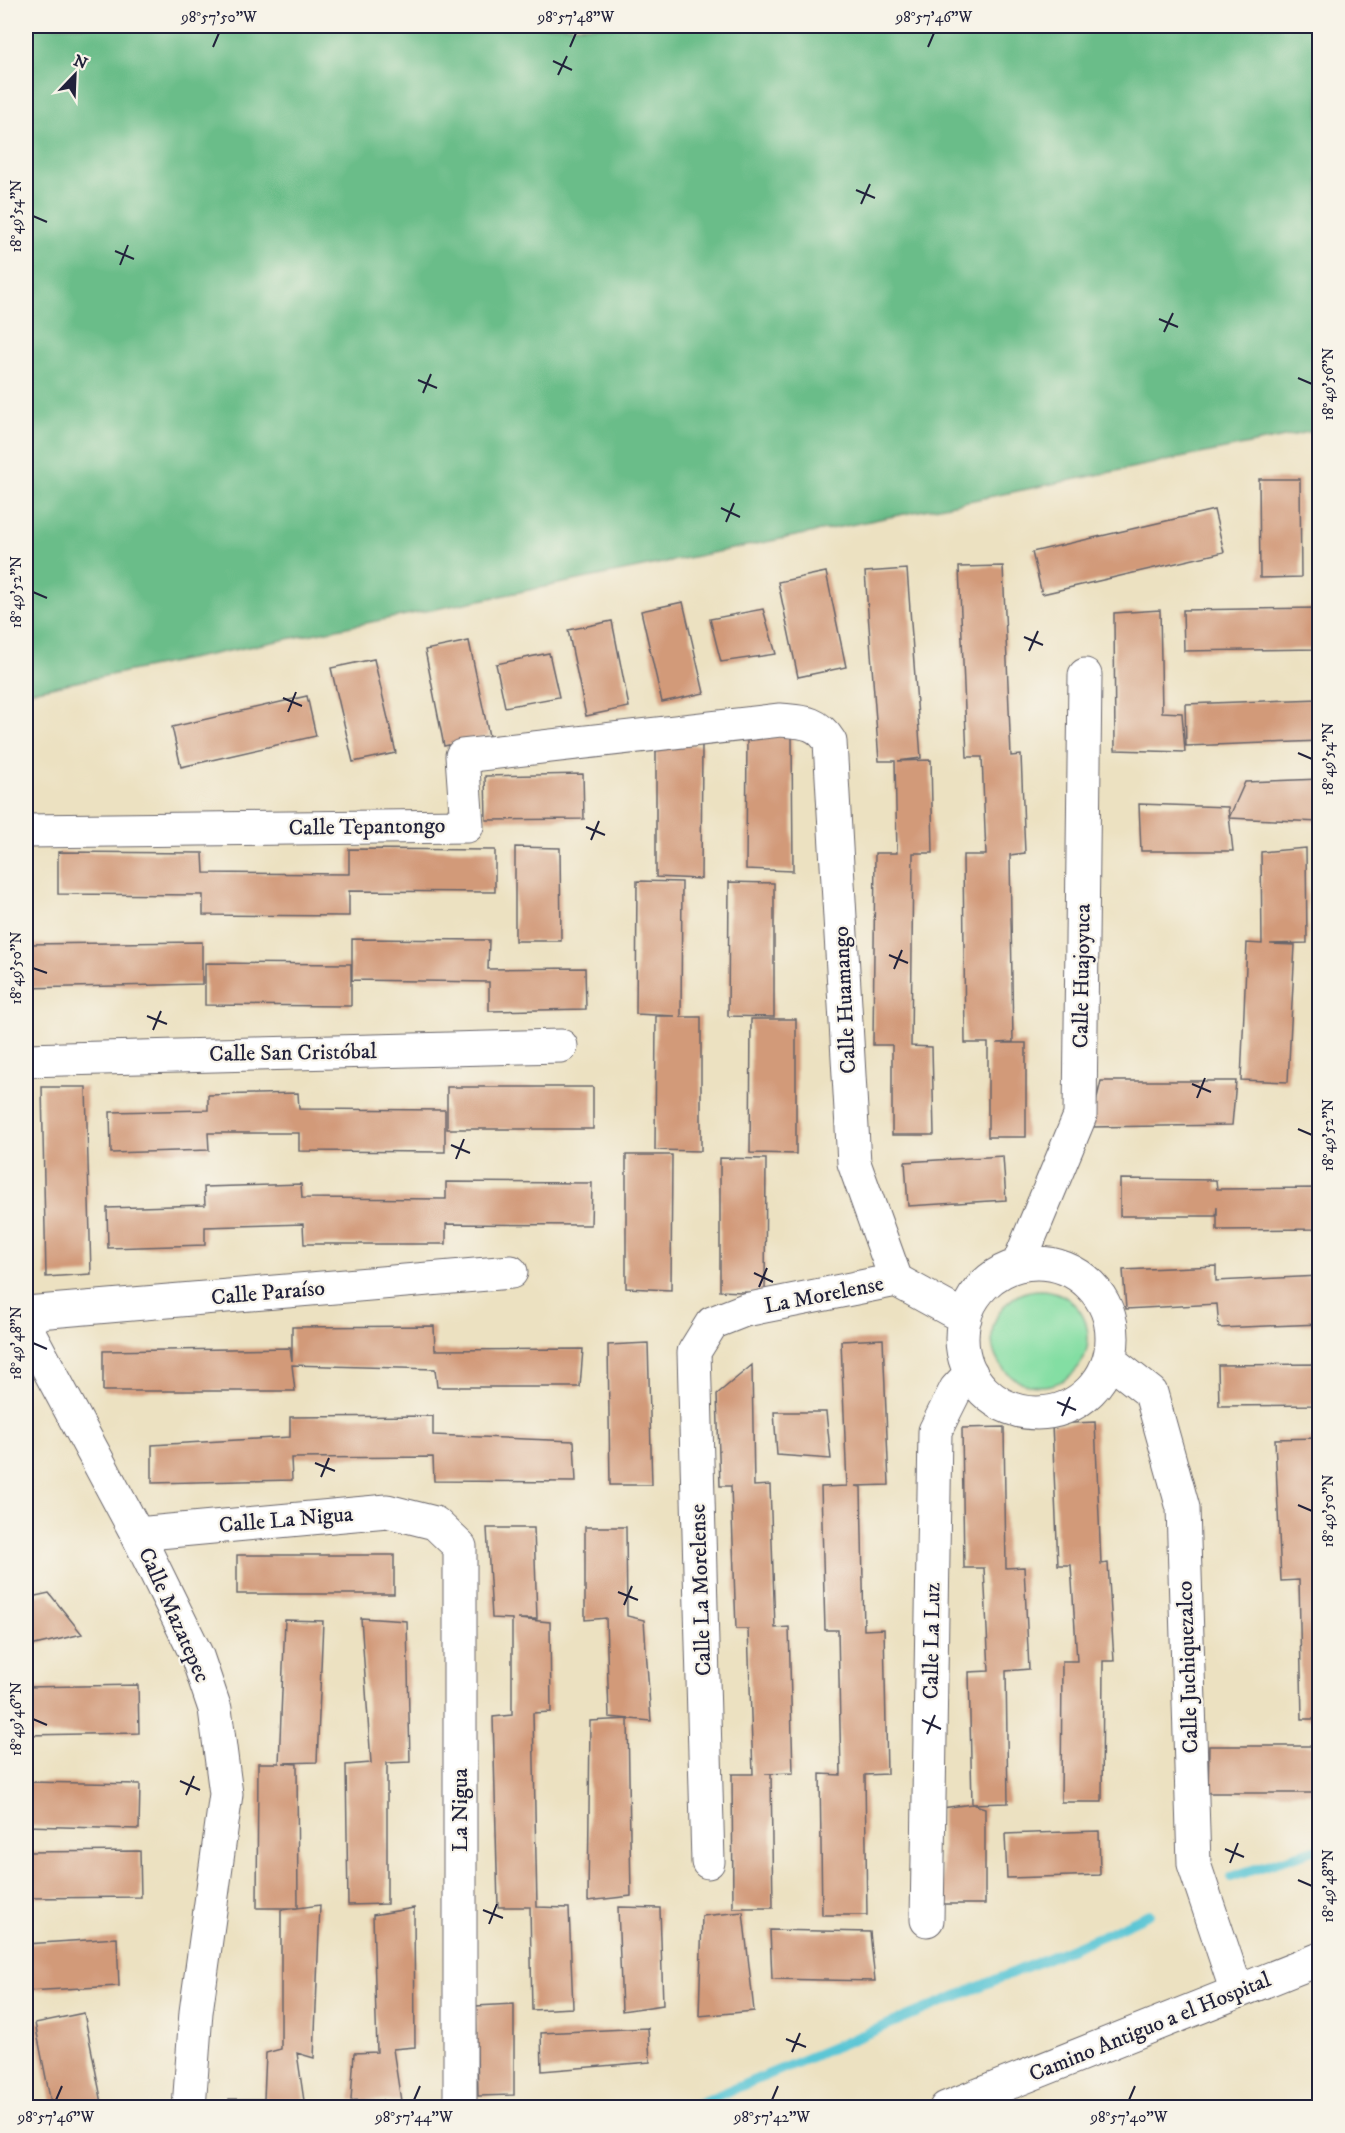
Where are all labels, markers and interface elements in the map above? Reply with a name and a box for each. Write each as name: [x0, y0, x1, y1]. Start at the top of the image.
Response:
text: 98°57'50"W: [180, 8, 257, 27]
text: 98°57'48"W: [537, 8, 614, 27]
text: 98°57'46"W: [895, 8, 973, 27]
north arrow: [45, 45, 105, 105]
text: N: [71, 50, 90, 74]
text: 18°49'54"N: [7, 180, 26, 252]
text: 18°49'56"N: [1319, 348, 1338, 420]
text: 18°49'52"N: [7, 556, 26, 628]
text: 18°49'54"N: [1319, 723, 1338, 795]
street label: Calle Tepantongo: [288, 812, 446, 842]
street label: Calle Huajoyuca: [1067, 903, 1097, 1049]
street label: Calle Huamango: [828, 925, 862, 1075]
text: 18°49'50"N: [7, 931, 26, 1005]
street label: Calle San Cristóbal: [209, 1038, 377, 1068]
text: 18°49'52"N: [1319, 1099, 1338, 1171]
street label: La Morelense: [762, 1270, 886, 1320]
street label: Calle Paraíso: [210, 1275, 326, 1311]
text: 18°49'48"N: [7, 1306, 26, 1380]
text: 18°49'50"N: [1319, 1474, 1338, 1548]
street label: Calle La Nigua: [218, 1501, 355, 1539]
street label: Calle La Morelense: [685, 1504, 717, 1676]
street label: Calle Mazatepec: [132, 1543, 216, 1687]
street label: Calle Juchiquezalco: [1171, 1580, 1205, 1754]
street label: Calle La Luz: [917, 1582, 947, 1700]
text: 18°49'46"N: [7, 1682, 26, 1756]
street label: La Nigua: [447, 1767, 474, 1852]
text: 18°49'48"N: [1319, 1849, 1338, 1923]
street label: Camino Antiguo a el Hospital: [1025, 1966, 1275, 2088]
text: 98°57'46"W: [17, 2108, 95, 2127]
text: 98°57'44"W: [374, 2108, 453, 2127]
text: 98°57'42"W: [733, 2108, 810, 2127]
text: 98°57'40"W: [1090, 2108, 1168, 2127]

